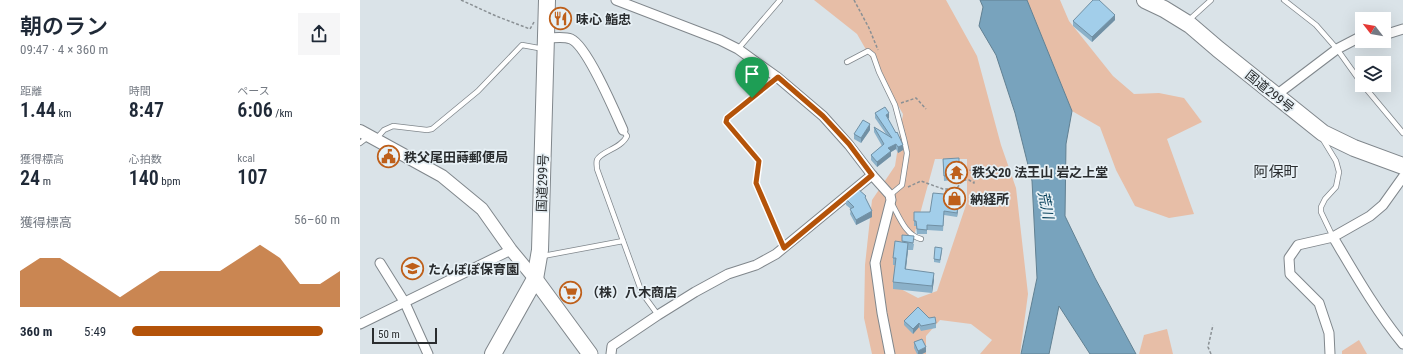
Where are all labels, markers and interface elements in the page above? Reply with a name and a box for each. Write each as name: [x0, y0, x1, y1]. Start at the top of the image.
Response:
restaurant icon: 味心 鮨忠: [548, 6, 574, 32]
place label: 味心 鮨忠: [576, 12, 631, 27]
north arrow: [1355, 12, 1391, 48]
map controls: [1355, 12, 1391, 92]
button: share: [298, 13, 340, 55]
text: 朝のラン: [20, 14, 108, 39]
text: 09:47 · 4 × 360 m: [20, 42, 108, 57]
button: layers: [1355, 56, 1391, 92]
pin: [735, 57, 769, 98]
icon: arrive: [741, 63, 763, 85]
street label: 国道299号: [1242, 67, 1297, 116]
text: 距離: [20, 85, 42, 98]
text: 時間: [129, 85, 151, 98]
text: ペース: [237, 85, 270, 98]
text: 1.44: [20, 98, 56, 122]
text: 8:47: [129, 98, 164, 122]
text: 6:06: [237, 98, 273, 122]
text: km: [56, 107, 72, 120]
text: /km: [273, 107, 293, 120]
public building icon: 秩父尾田蒔郵便局: [375, 144, 401, 170]
place label: 秩父尾田蒔郵便局: [404, 150, 508, 165]
text: kcal: [237, 152, 255, 165]
text: 獲得標高: [20, 153, 64, 166]
text: 心拍数: [129, 153, 162, 166]
street label: 国道299号: [534, 154, 551, 212]
temple icon: 秩父20 法王山 岩之上堂: [944, 159, 970, 185]
district label: 阿保町: [1253, 163, 1299, 181]
text: 107: [237, 165, 268, 189]
place label: 秩父20 法王山 岩之上堂: [972, 165, 1108, 180]
text: 24: [20, 166, 40, 190]
text: 140: [129, 166, 159, 190]
text: m: [40, 175, 51, 188]
text: bpm: [159, 175, 181, 188]
shop icon: 納経所: [941, 186, 967, 212]
water label: 荒川: [1035, 190, 1057, 222]
place label: 納経所: [970, 192, 1009, 207]
text: 56–60 m: [294, 212, 340, 227]
text: 獲得標高: [20, 215, 72, 230]
school or university icon: たんぽぽ保育園: [400, 256, 426, 282]
place label: たんぽぽ保育園: [428, 262, 519, 277]
supermarket icon: （株）八木商店: [557, 279, 583, 305]
place label: （株）八木商店: [586, 285, 677, 300]
text: 360 m: [20, 324, 52, 339]
text: 5:49: [84, 324, 106, 339]
scale bar: [372, 326, 437, 345]
text: 50 m: [378, 328, 400, 341]

